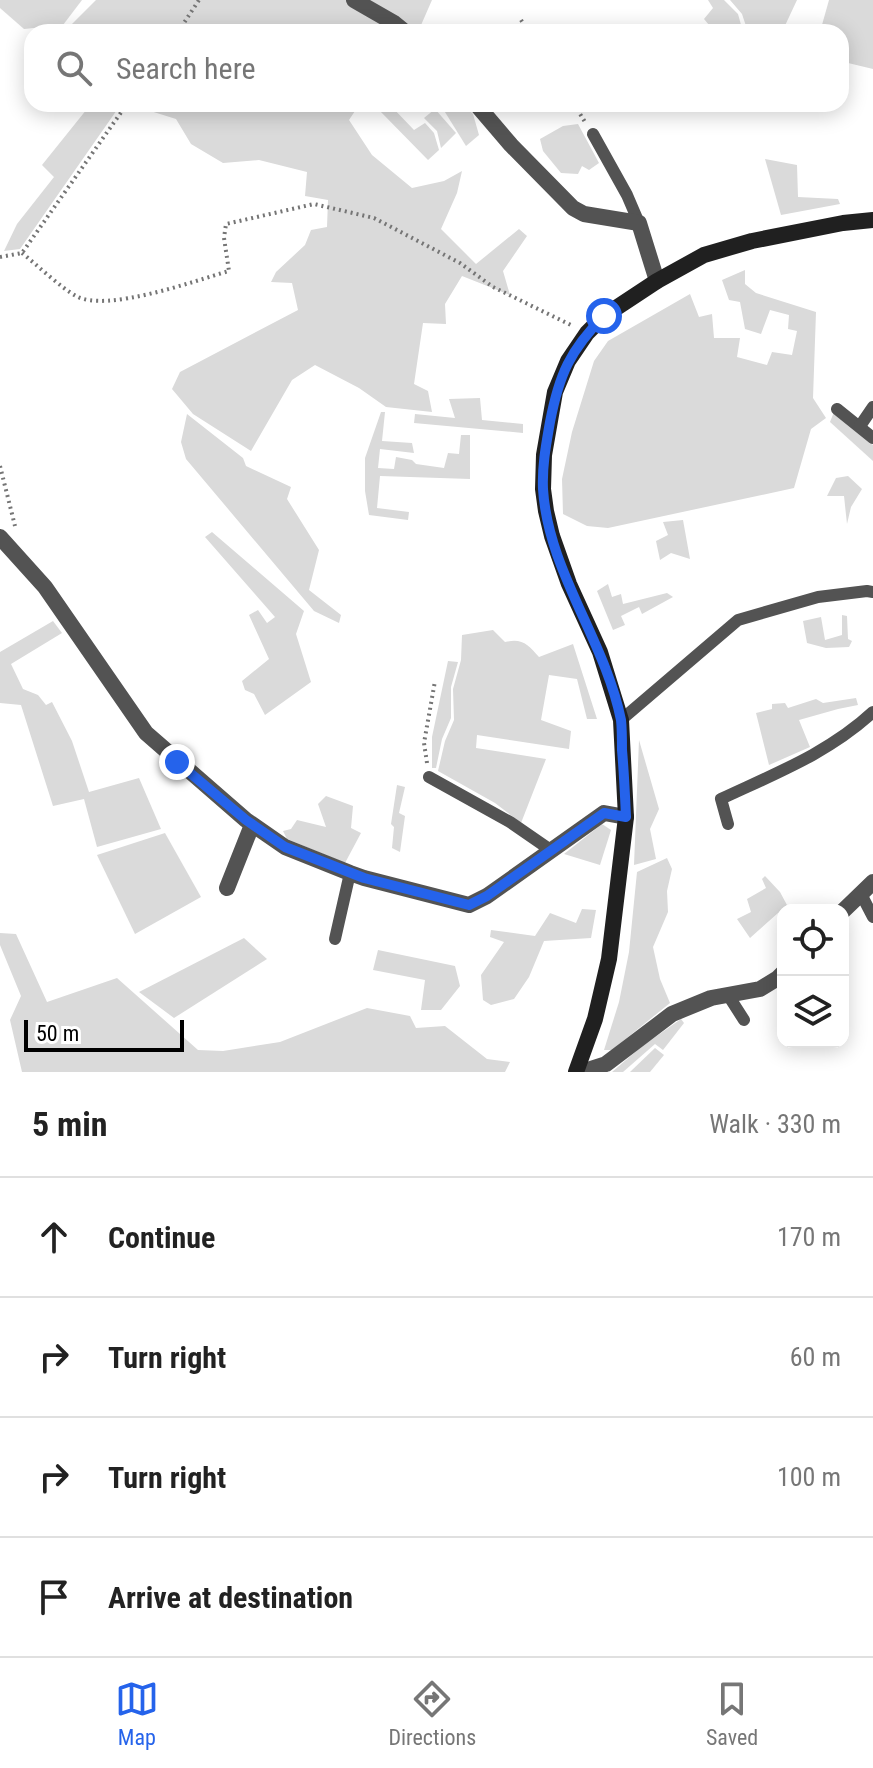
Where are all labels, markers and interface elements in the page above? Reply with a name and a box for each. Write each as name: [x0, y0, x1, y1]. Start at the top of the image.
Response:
search box: [24, 24, 849, 112]
icon: search: [52, 46, 96, 90]
text: Search here: [116, 51, 256, 86]
route start: [586, 298, 622, 334]
route end: [159, 744, 195, 780]
map controls: [777, 904, 849, 1048]
button: locate: [777, 904, 849, 976]
button: layers: [777, 976, 849, 1048]
scale bar: [24, 1016, 184, 1052]
text: 50 m: [36, 1021, 79, 1046]
text: 5 min: [32, 1104, 108, 1144]
text: Walk · 330 m: [709, 1109, 841, 1139]
icon: ahead: [32, 1215, 76, 1259]
text: Continue: [108, 1220, 215, 1255]
text: 170 m: [777, 1222, 841, 1252]
icon: right: [32, 1335, 76, 1379]
text: Turn right: [108, 1340, 226, 1375]
text: 60 m: [790, 1342, 841, 1372]
icon: right: [32, 1455, 76, 1499]
text: Turn right: [108, 1460, 226, 1495]
text: 100 m: [777, 1462, 841, 1492]
icon: arrive: [32, 1575, 76, 1619]
text: Arrive at destination: [108, 1580, 353, 1615]
tab: Map: [115, 1677, 159, 1750]
tab: Directions: [388, 1677, 476, 1750]
tab: Saved: [706, 1677, 758, 1750]

